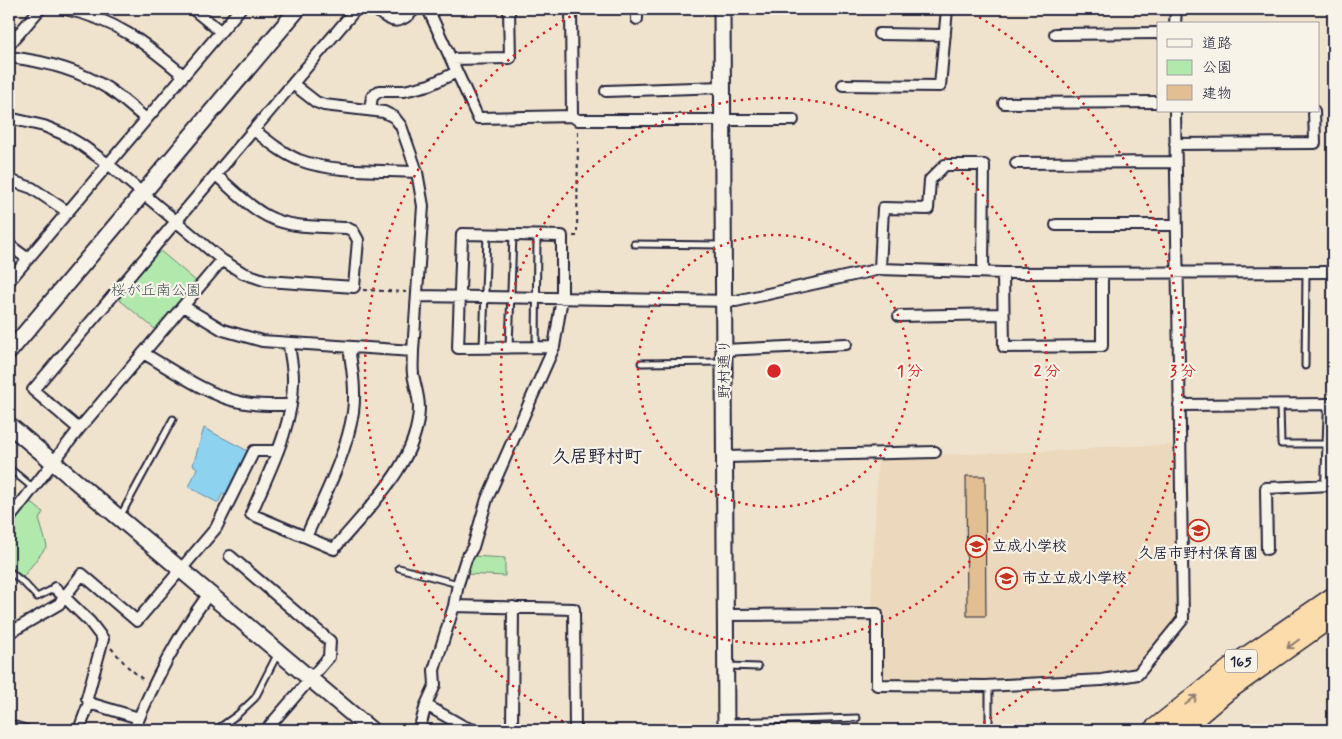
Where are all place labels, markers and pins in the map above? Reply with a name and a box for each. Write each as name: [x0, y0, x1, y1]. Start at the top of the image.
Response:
centre of rings: [765, 362, 783, 380]
school or university icon: 久居市野村保育園: [1186, 518, 1210, 542]
school or university icon: 立成小学校: [964, 534, 988, 558]
place label: 立成小学校: [992, 537, 1067, 557]
place label: 久居市野村保育園: [1138, 544, 1258, 564]
school or university icon: 市立立成小学校: [994, 566, 1018, 590]
place label: 市立立成小学校: [1022, 569, 1127, 589]

